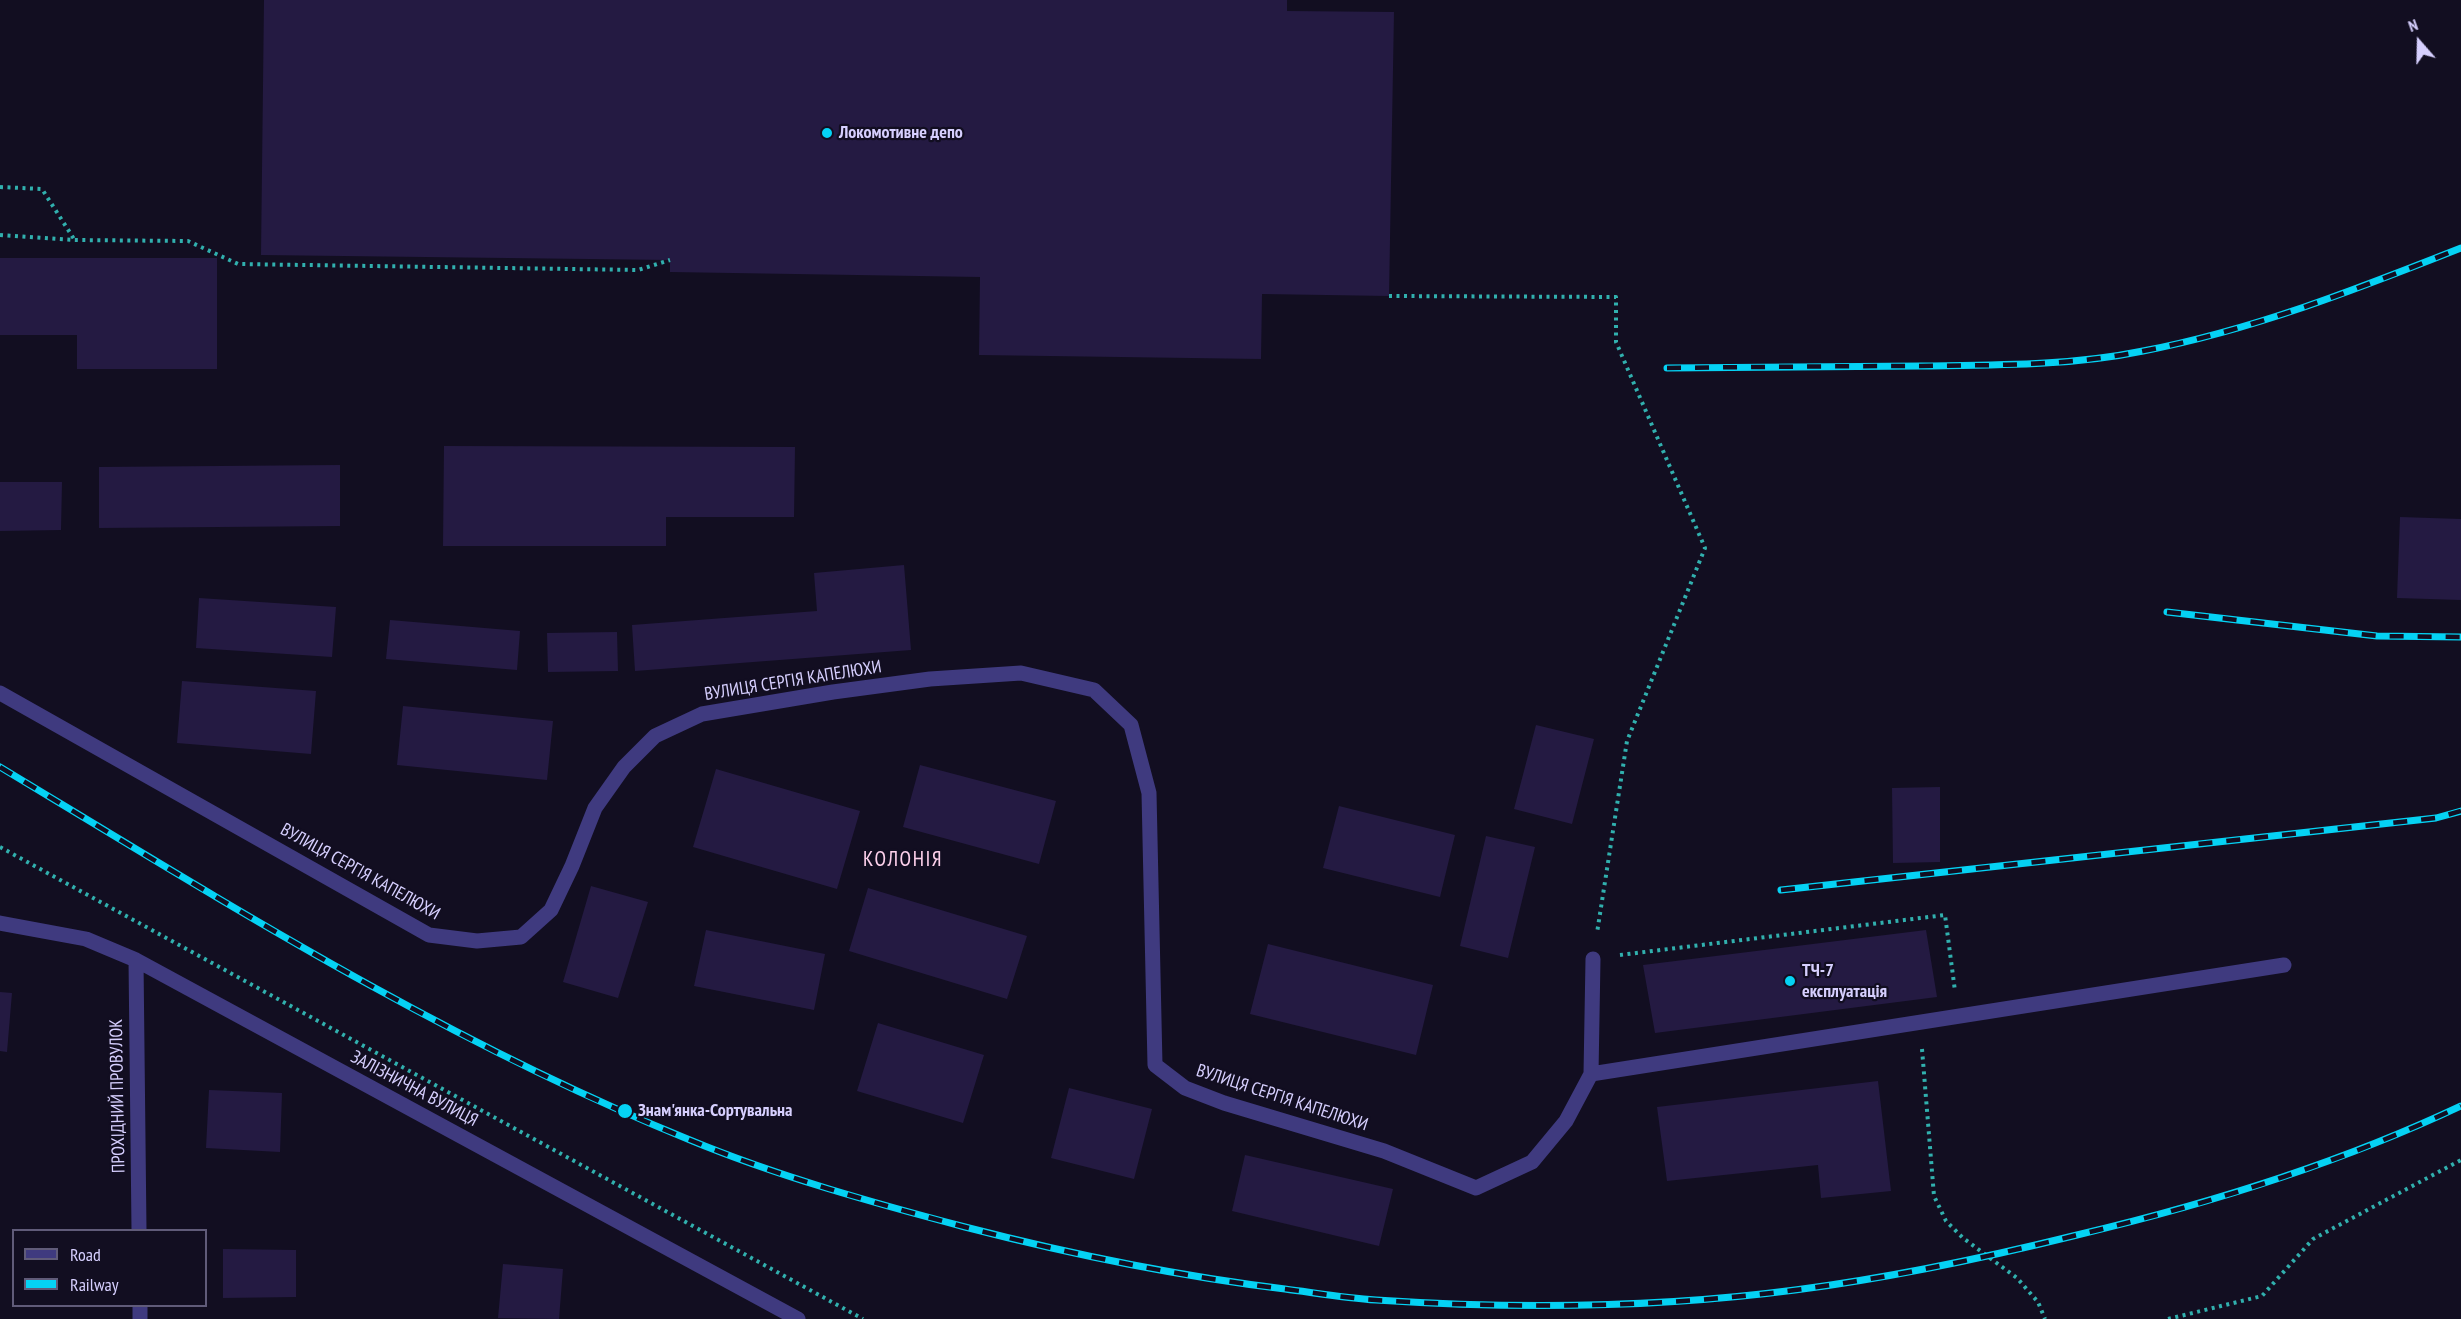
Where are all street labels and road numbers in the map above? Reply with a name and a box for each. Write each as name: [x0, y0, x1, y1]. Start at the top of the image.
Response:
street label: ВУЛИЦЯ СЕРГІЯ КАПЕЛЮХИ: [703, 656, 883, 706]
street label: ВУЛИЦЯ СЕРГІЯ КАПЕЛЮХИ: [276, 819, 444, 925]
street label: ПРОХІДНИЙ ПРОВУЛОК: [106, 1019, 130, 1173]
street label: ЗАЛІЗНИЧНА ВУЛИЦЯ: [347, 1046, 481, 1132]
street label: ВУЛИЦЯ СЕРГІЯ КАПЕЛЮХИ: [1194, 1060, 1370, 1136]

